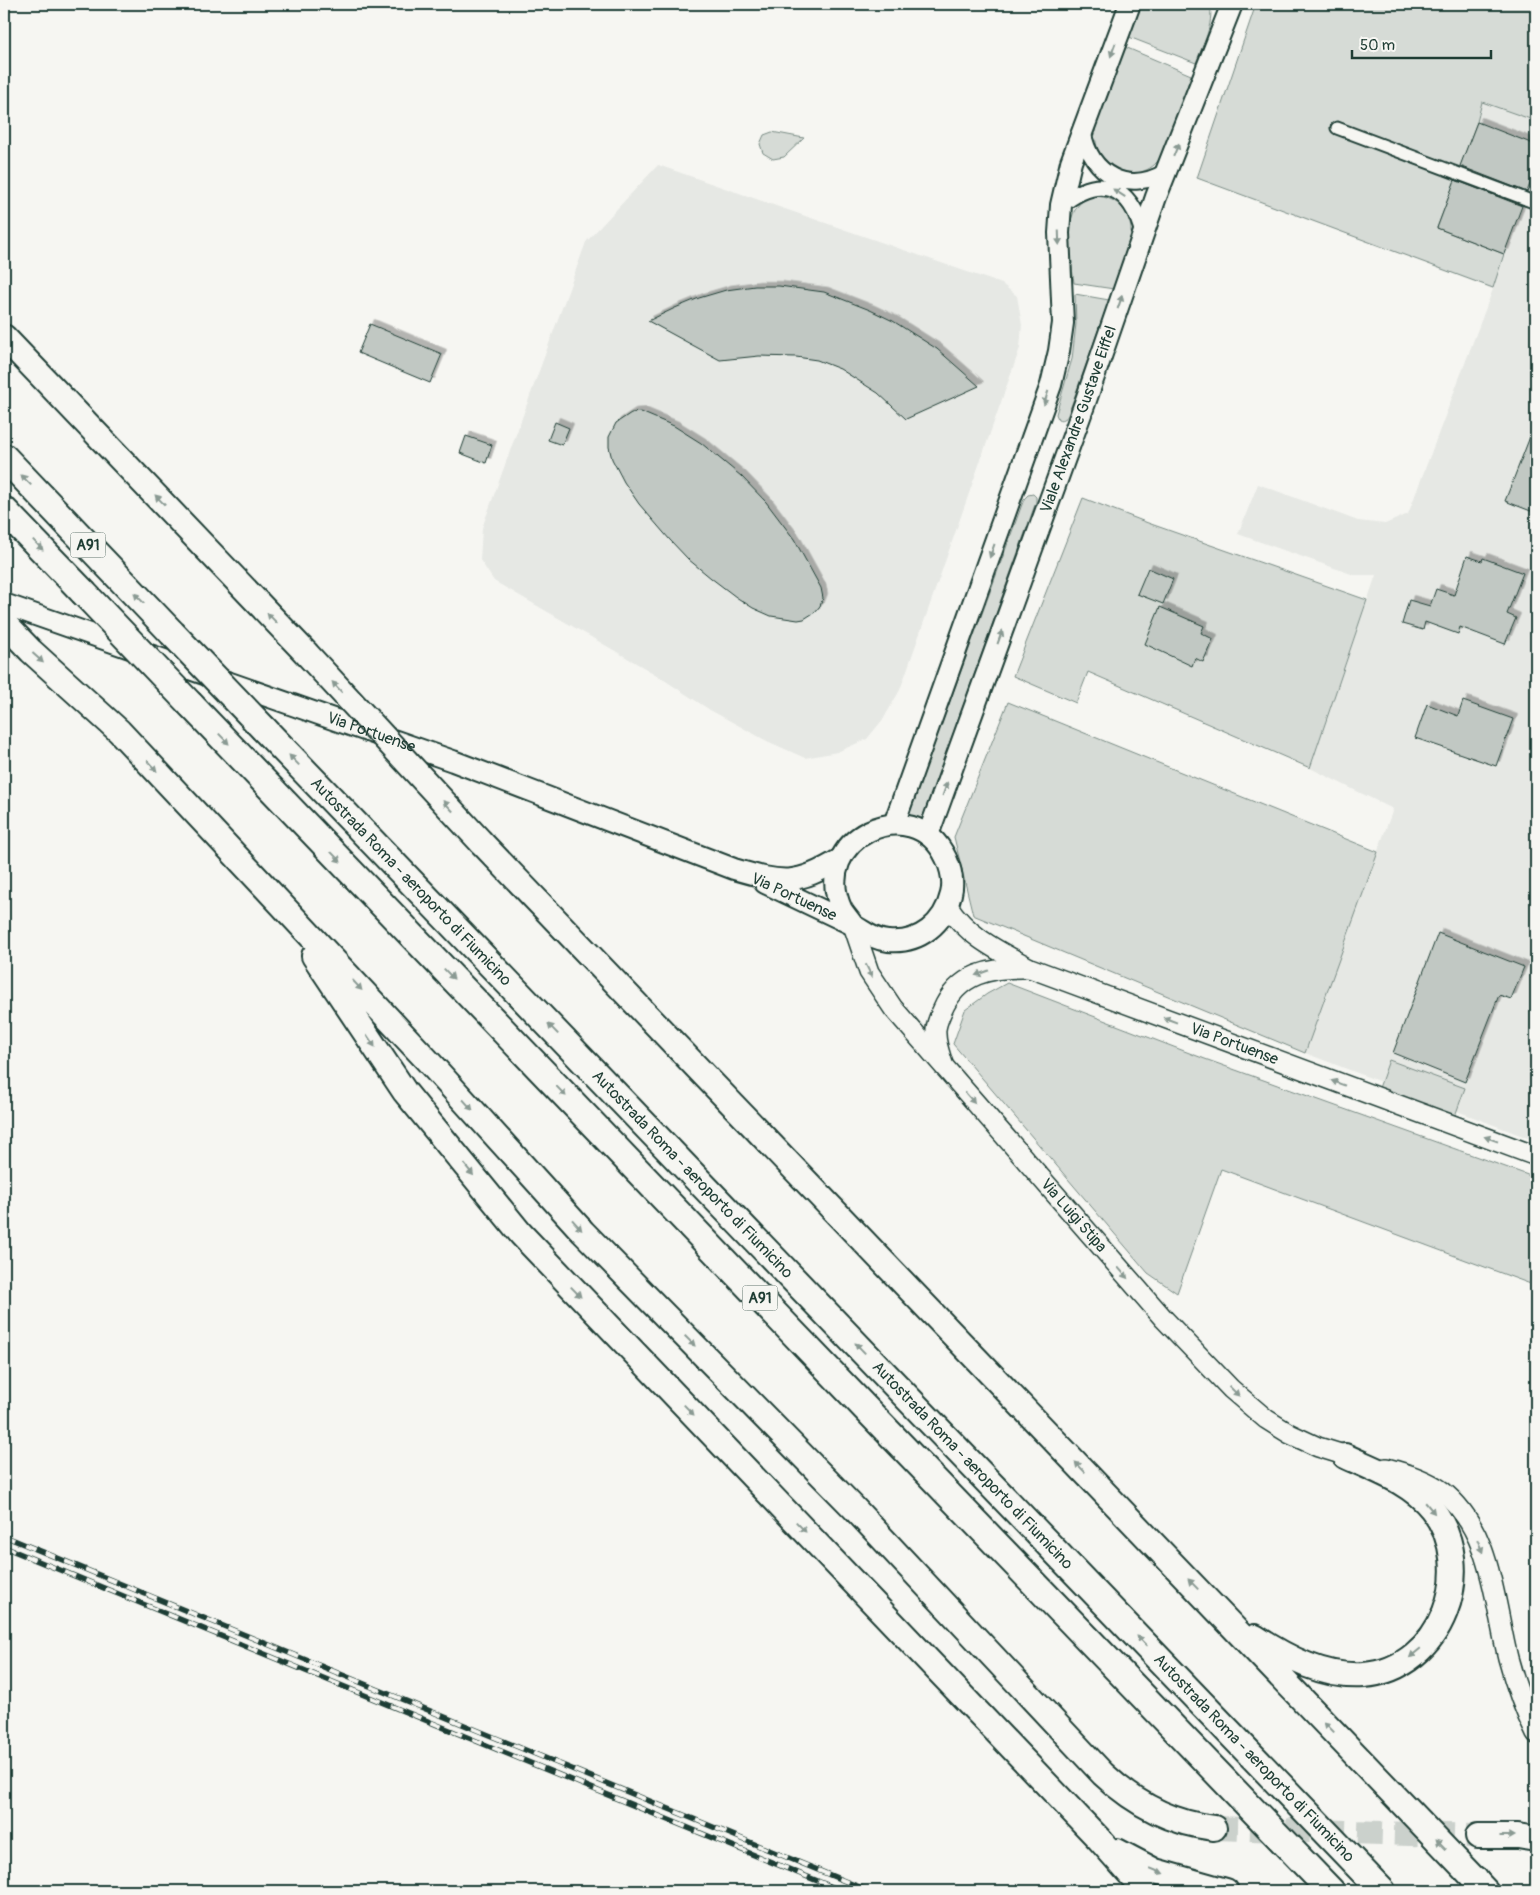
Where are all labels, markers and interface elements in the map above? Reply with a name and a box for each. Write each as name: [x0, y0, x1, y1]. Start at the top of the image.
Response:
scale bar: [1352, 28, 1491, 60]
text: 50 m: [1360, 36, 1395, 55]
one-way arrow: [1109, 42, 1116, 57]
one-way arrow: [1172, 143, 1180, 157]
one-way arrow: [1112, 189, 1125, 198]
one-way arrow: [1056, 230, 1064, 246]
one-way arrow: [1117, 295, 1124, 310]
street label: Viale Alexandre Gustave Eiffel: [1036, 323, 1121, 516]
one-way arrow: [1042, 391, 1050, 406]
one-way arrow: [20, 475, 32, 487]
one-way arrow: [154, 495, 166, 507]
road number: A91: [70, 532, 106, 558]
one-way arrow: [31, 539, 43, 551]
one-way arrow: [988, 544, 995, 559]
one-way arrow: [133, 592, 145, 604]
one-way arrow: [266, 612, 278, 624]
one-way arrow: [997, 629, 1004, 644]
one-way arrow: [32, 652, 44, 664]
one-way arrow: [331, 682, 343, 694]
street label: Via Portuense: [324, 708, 418, 757]
one-way arrow: [218, 733, 230, 745]
one-way arrow: [288, 755, 300, 767]
one-way arrow: [146, 760, 158, 772]
street label: Autostrada Roma - aeroporto di Fiumicino: [306, 773, 516, 990]
one-way arrow: [942, 782, 949, 797]
one-way arrow: [442, 801, 454, 813]
one-way arrow: [330, 850, 342, 862]
street label: Via Portuense: [748, 868, 840, 926]
one-way arrow: [865, 964, 873, 978]
one-way arrow: [443, 968, 455, 980]
one-way arrow: [975, 970, 990, 977]
one-way arrow: [351, 979, 363, 991]
one-way arrow: [1162, 1016, 1177, 1023]
street label: Via Portuense: [1188, 1018, 1281, 1069]
one-way arrow: [547, 1023, 559, 1035]
one-way arrow: [366, 1034, 376, 1048]
street label: Autostrada Roma - aeroporto di Fiumicino: [588, 1066, 798, 1283]
one-way arrow: [1330, 1079, 1345, 1087]
one-way arrow: [555, 1085, 567, 1097]
one-way arrow: [964, 1091, 976, 1103]
one-way arrow: [462, 1098, 473, 1111]
one-way arrow: [1483, 1135, 1498, 1143]
one-way arrow: [463, 1164, 474, 1177]
street label: Via Luigi Stipa: [1036, 1174, 1111, 1256]
one-way arrow: [571, 1218, 583, 1230]
one-way arrow: [1117, 1266, 1129, 1278]
one-way arrow: [570, 1286, 582, 1298]
road number: A91: [742, 1286, 778, 1310]
one-way arrow: [684, 1335, 696, 1347]
one-way arrow: [854, 1342, 866, 1354]
street label: Autostrada Roma - aeroporto di Fiumicino: [868, 1357, 1078, 1574]
one-way arrow: [1228, 1385, 1240, 1397]
one-way arrow: [683, 1403, 695, 1415]
one-way arrow: [1074, 1461, 1086, 1473]
one-way arrow: [1425, 1501, 1436, 1514]
one-way arrow: [795, 1521, 807, 1533]
one-way arrow: [1476, 1539, 1484, 1554]
one-way arrow: [1187, 1578, 1199, 1590]
one-way arrow: [1136, 1636, 1148, 1648]
one-way arrow: [1408, 1647, 1421, 1658]
street label: Autostrada Roma - aeroporto di Fiumicino: [1149, 1650, 1359, 1867]
one-way arrow: [1323, 1721, 1335, 1733]
one-way arrow: [1499, 1832, 1515, 1840]
one-way arrow: [1435, 1839, 1447, 1851]
one-way arrow: [1150, 1867, 1165, 1875]

